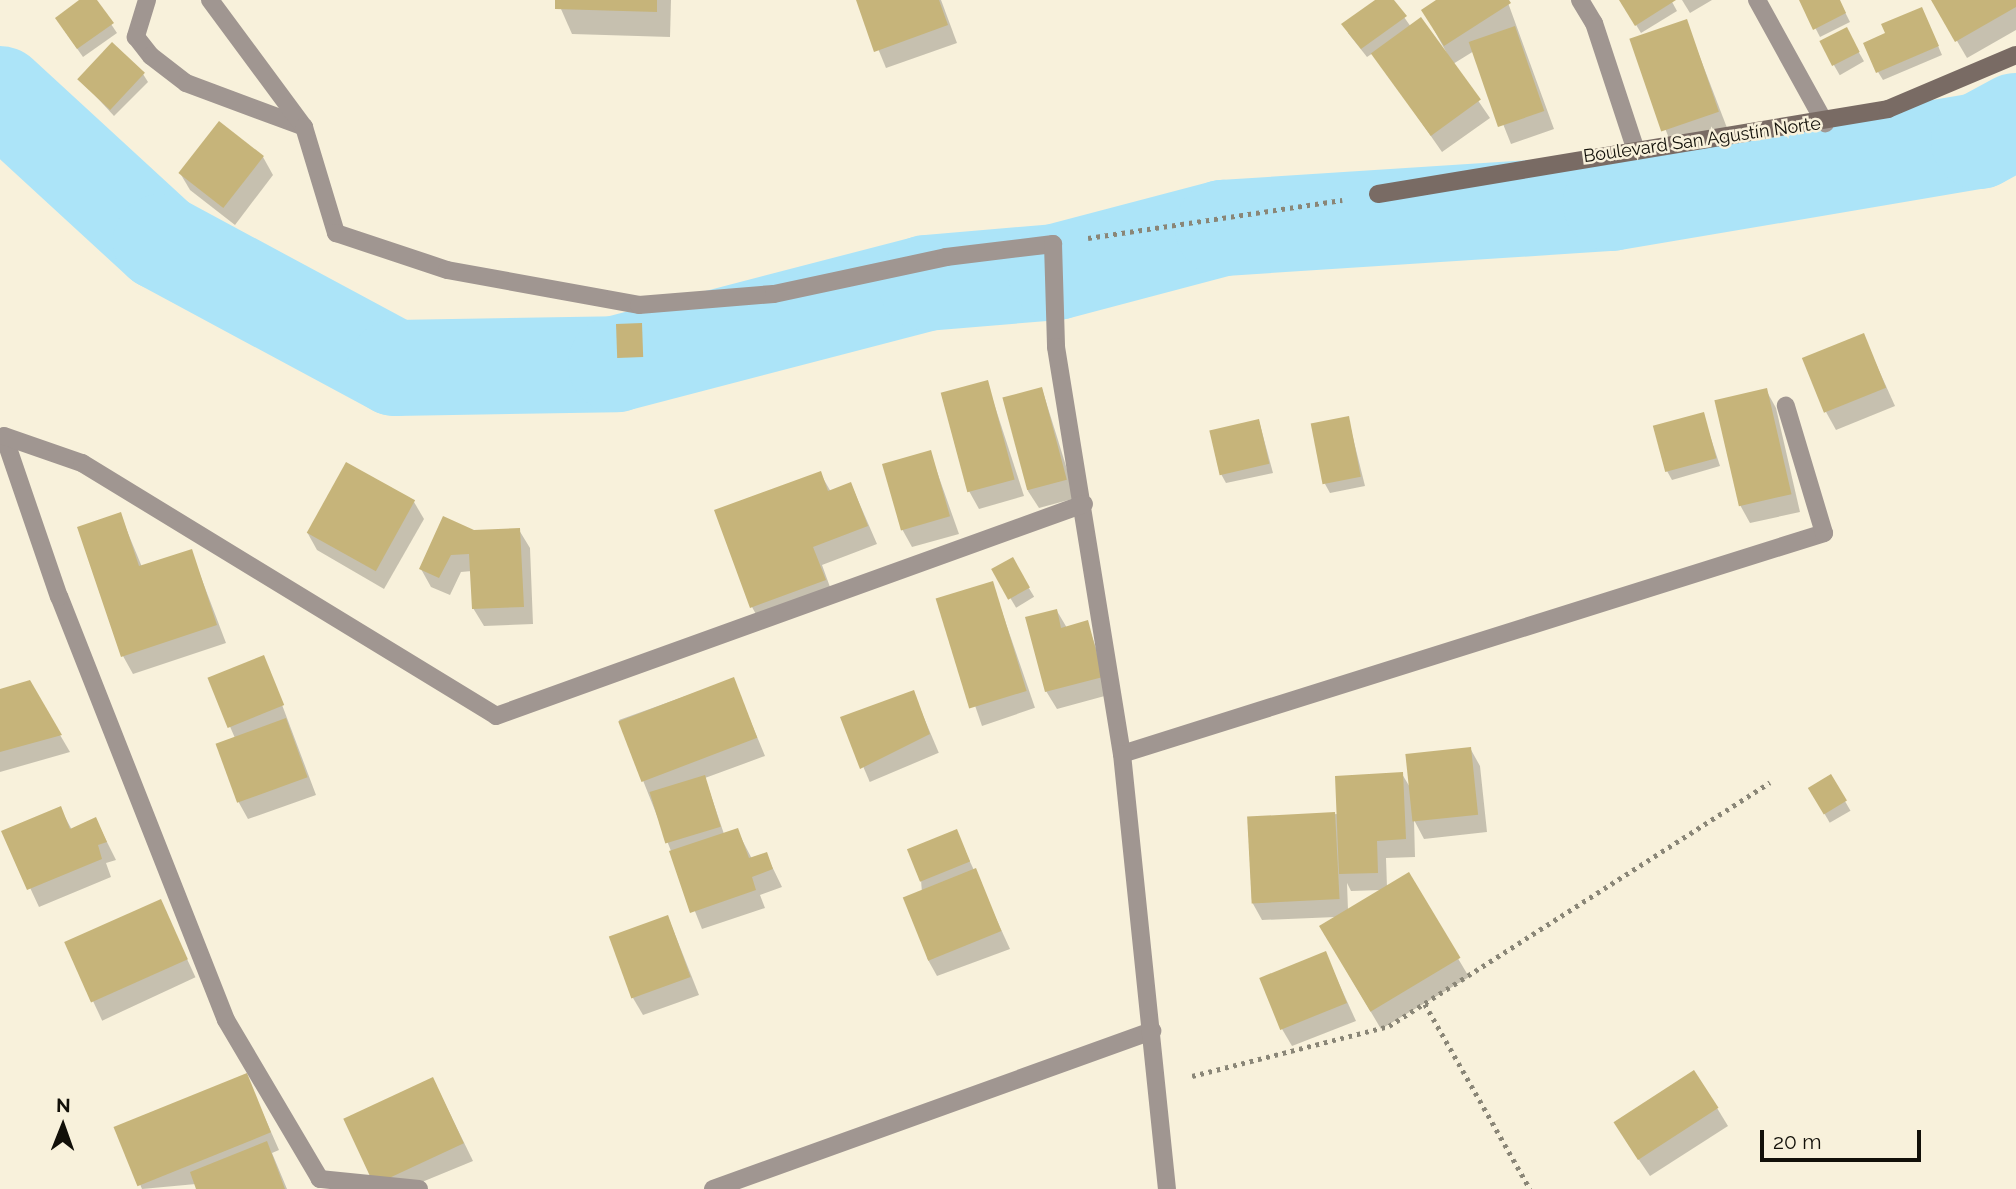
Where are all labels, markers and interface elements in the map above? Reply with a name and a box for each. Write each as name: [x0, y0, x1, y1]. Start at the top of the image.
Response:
street label: Boulevard San Agustín Norte: [1582, 113, 1822, 167]
north arrow: [28, 1091, 98, 1161]
text: N: [56, 1094, 71, 1116]
scale bar: [1764, 1116, 1925, 1160]
text: 20 m: [1773, 1129, 1821, 1154]

